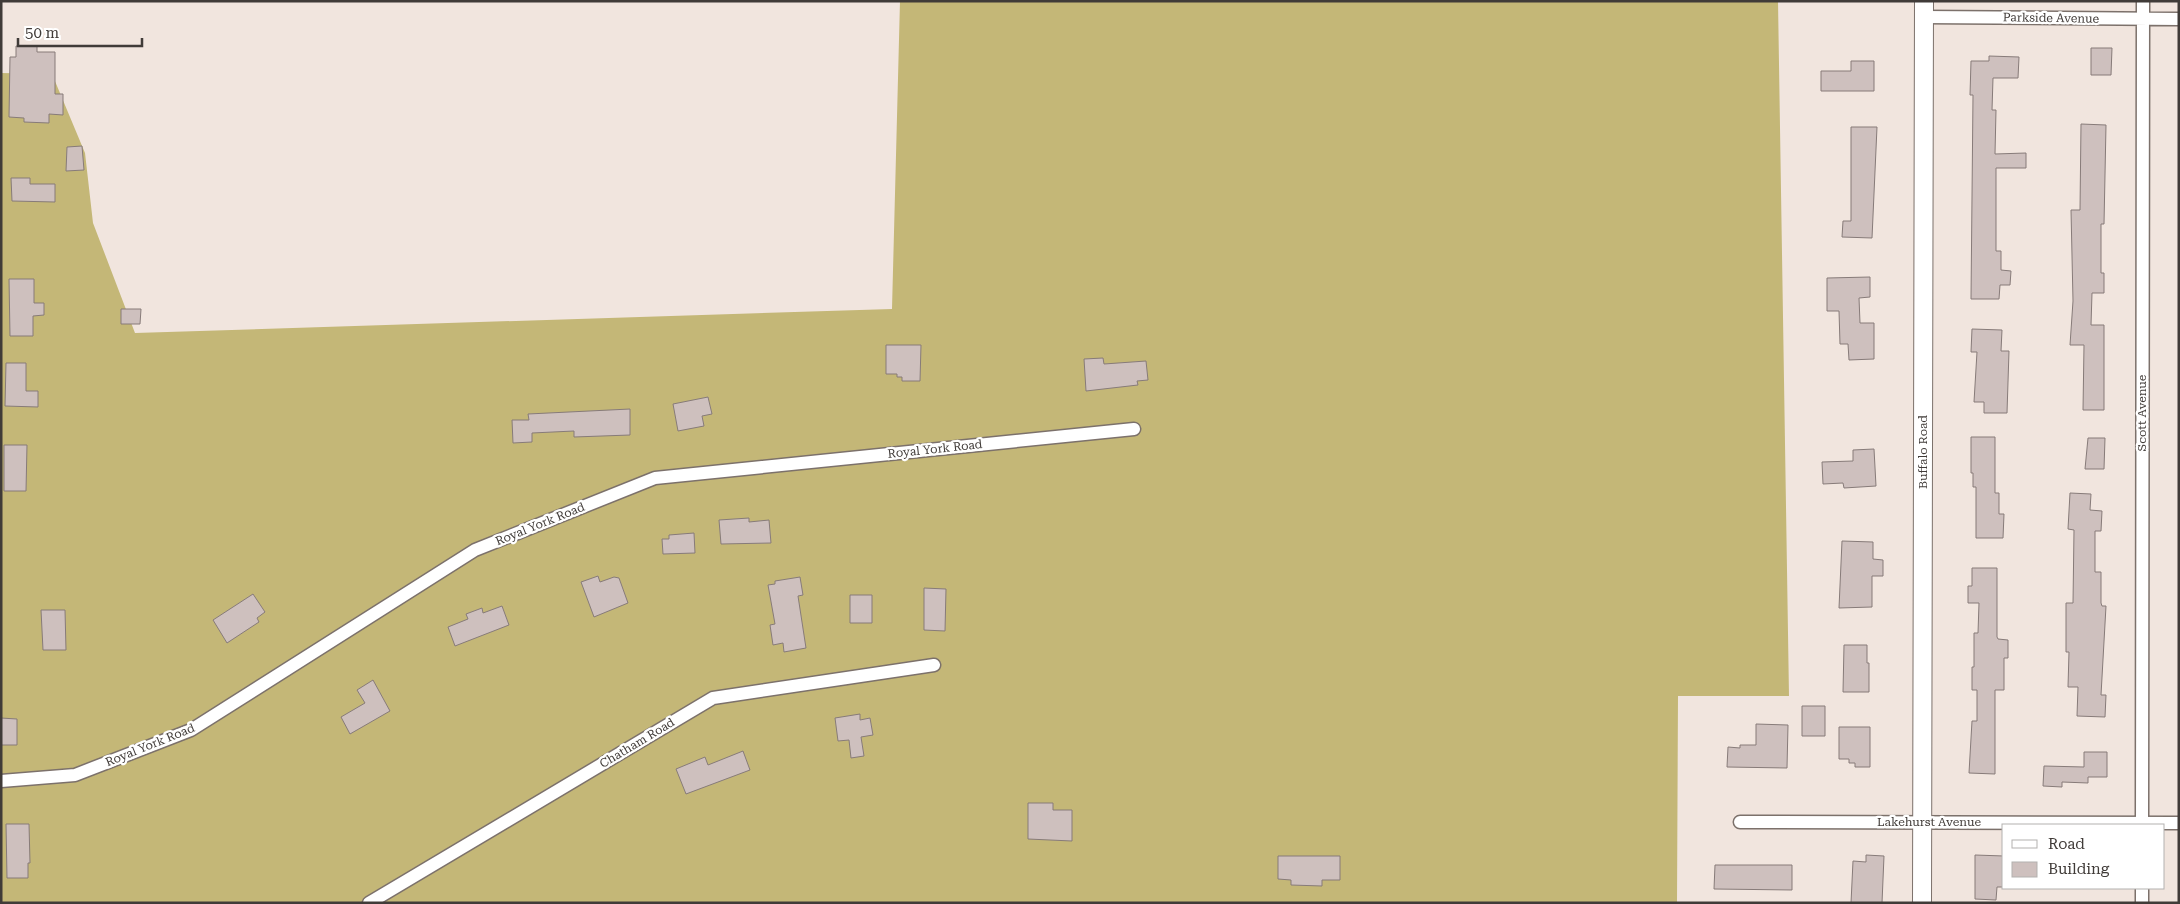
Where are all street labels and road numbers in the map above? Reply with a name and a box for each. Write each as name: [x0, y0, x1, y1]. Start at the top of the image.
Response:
street label: Parkside Avenue: [2003, 10, 2100, 26]
street label: Scott Avenue: [2135, 374, 2149, 451]
street label: Buffalo Road: [1916, 415, 1930, 489]
street label: Royal York Road: [887, 437, 983, 461]
street label: Royal York Road: [493, 500, 587, 548]
street label: Chatham Road: [597, 715, 677, 771]
street label: Royal York Road: [103, 721, 197, 769]
street label: Lakehurst Avenue: [1877, 815, 1981, 829]

